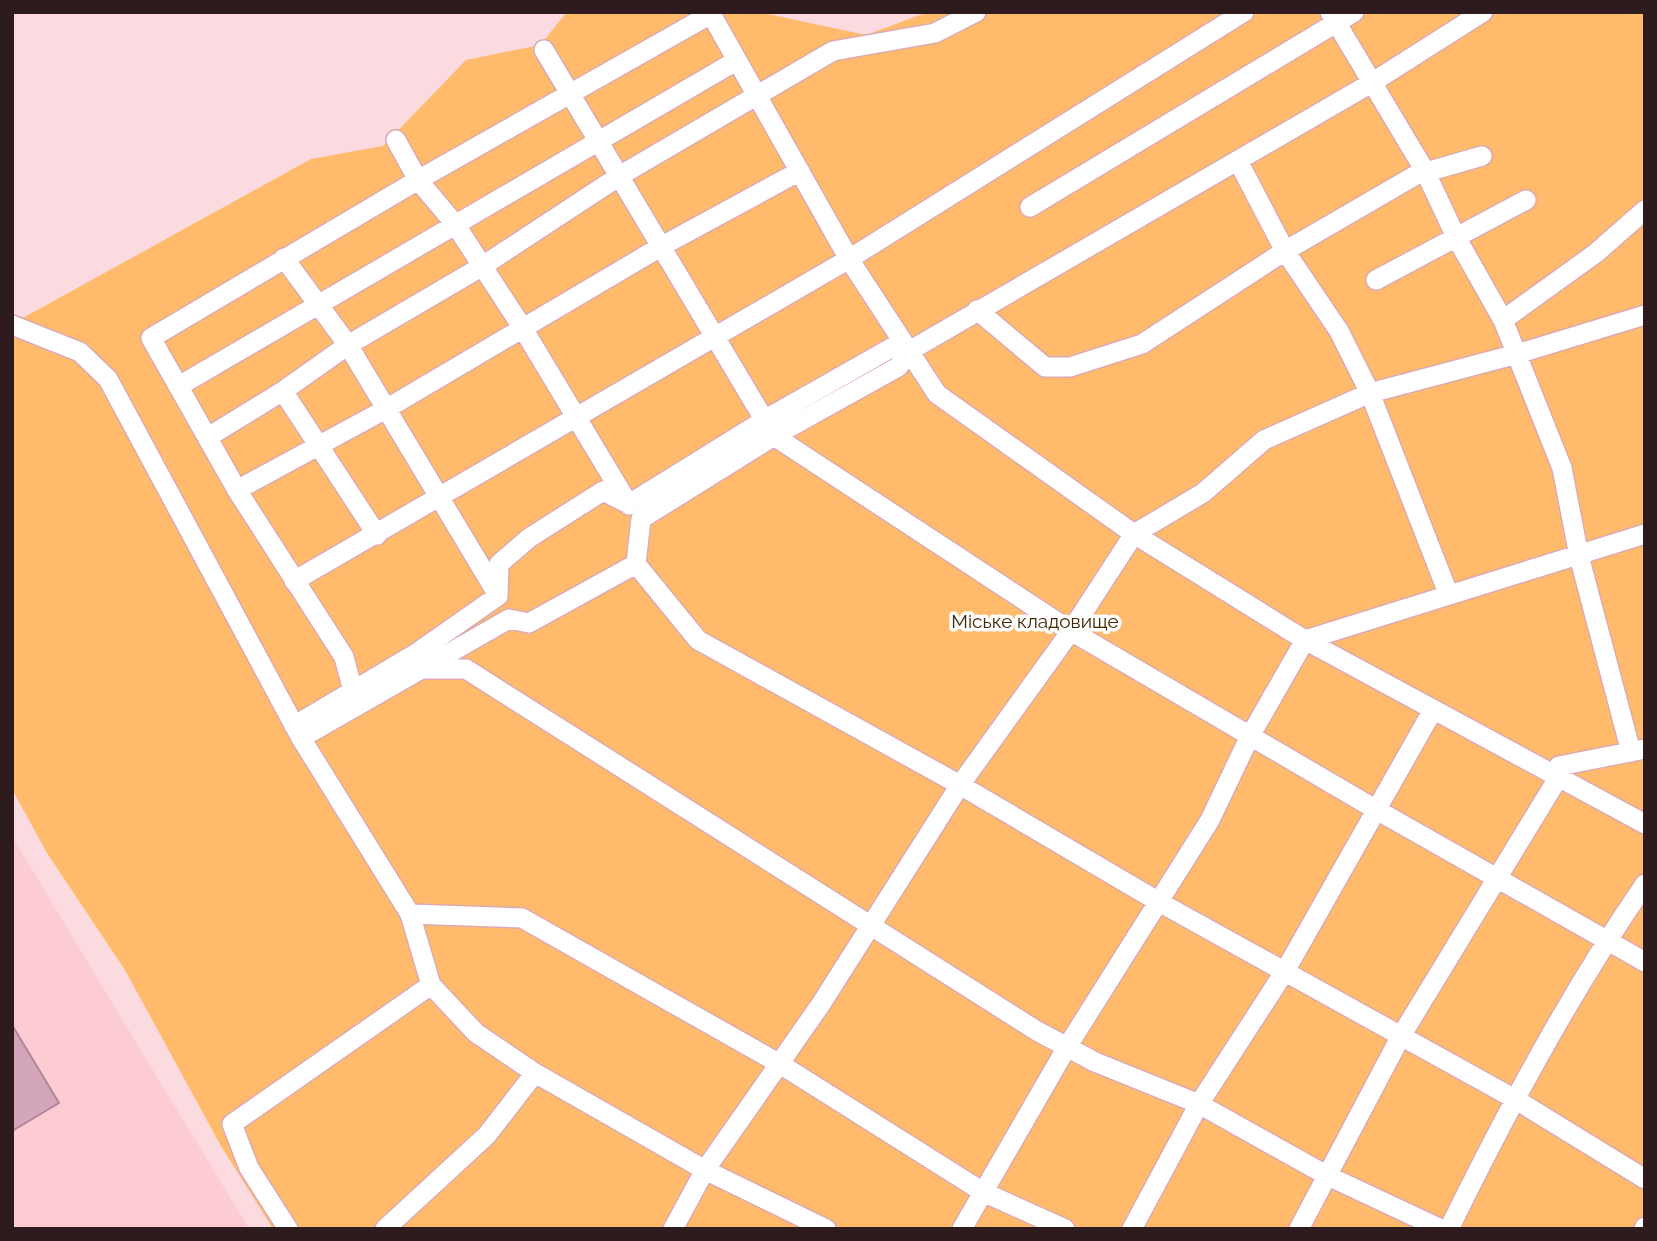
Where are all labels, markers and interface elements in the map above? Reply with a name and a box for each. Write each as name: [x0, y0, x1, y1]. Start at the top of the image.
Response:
park label: Міське кладовище: [951, 610, 1119, 632]

